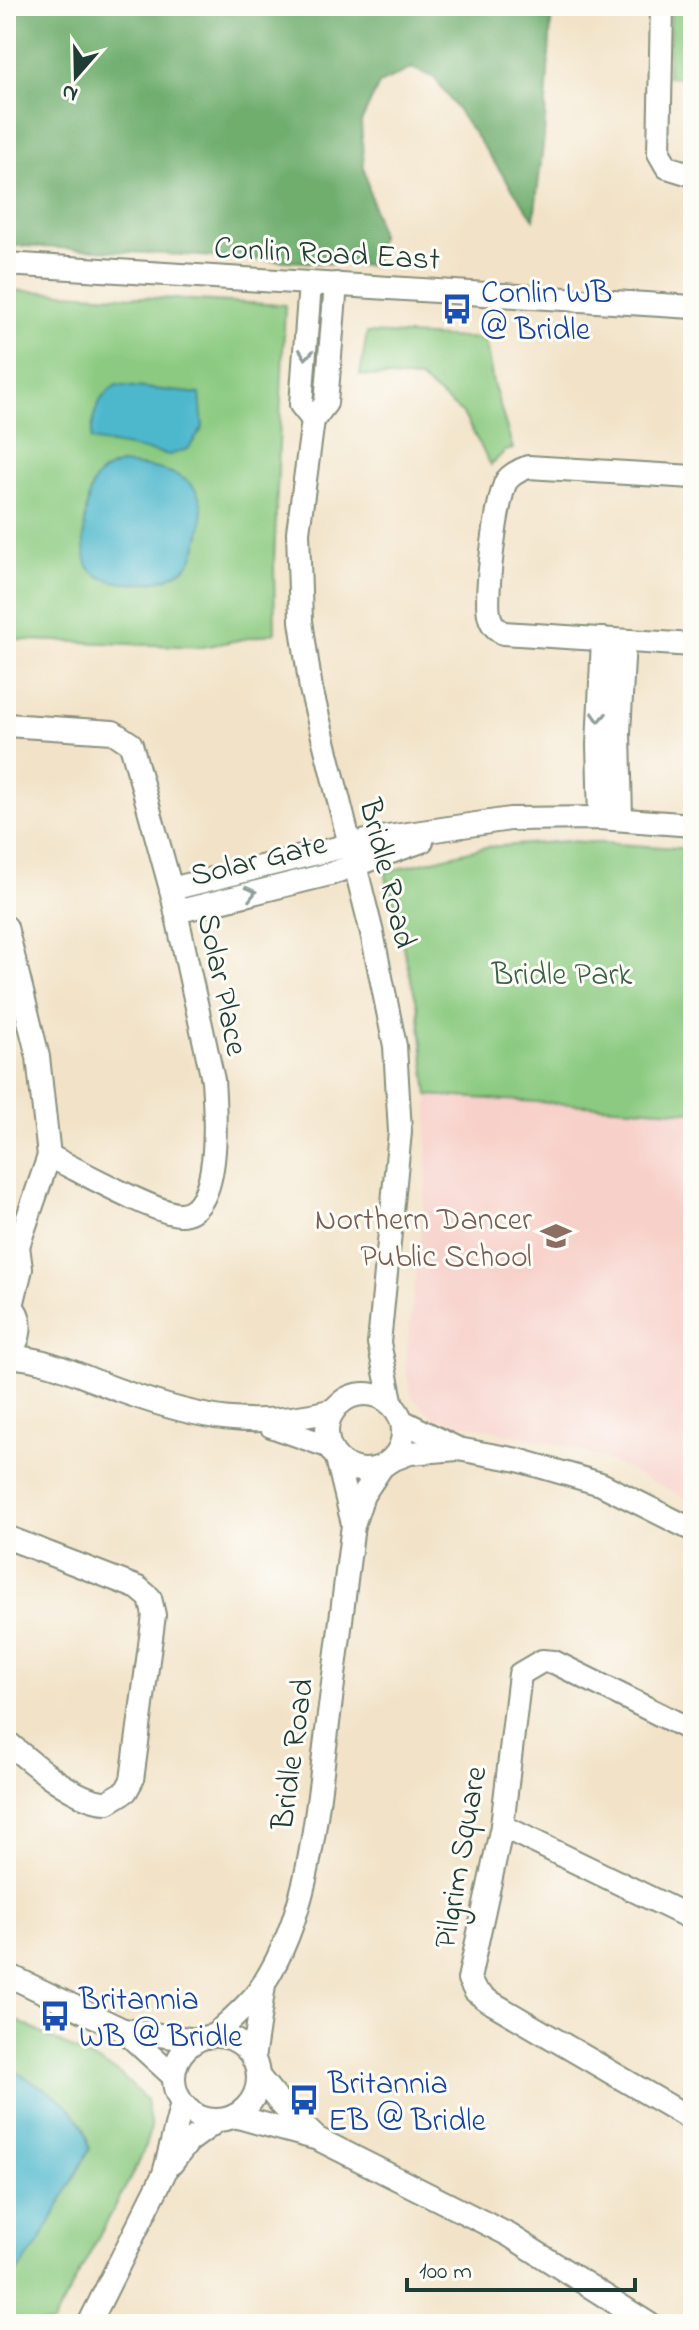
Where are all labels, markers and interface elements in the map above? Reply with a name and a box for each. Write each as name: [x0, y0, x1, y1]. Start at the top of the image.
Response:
north arrow: [36, 36, 116, 116]
text: N: [58, 74, 83, 110]
street label: Conlin Road East: [213, 226, 441, 285]
place label: Conlin WB @ Bridle: [481, 271, 612, 355]
bus stop icon: Conlin WB @ Bridle: [440, 292, 474, 326]
one-way arrow: [297, 348, 314, 361]
one-way arrow: [591, 711, 608, 724]
street label: Bridle Road: [344, 793, 427, 954]
street label: Solar Gate: [186, 822, 333, 901]
one-way arrow: [244, 885, 258, 902]
street label: Solar Place: [183, 909, 259, 1061]
park label: Bridle Park: [491, 953, 633, 1000]
place label: Northern Dancer Public School: [315, 1198, 532, 1282]
school or university icon: Northern Dancer Public School: [539, 1219, 573, 1253]
street label: Bridle Road: [260, 1676, 328, 1834]
street label: Pilgrim Square: [423, 1762, 502, 1952]
place label: Britannia WB @ Bridle: [78, 1978, 243, 2062]
bus stop icon: Britannia WB @ Bridle: [38, 1999, 72, 2033]
place label: Britannia EB @ Bridle: [327, 2062, 487, 2146]
bus stop icon: Britannia EB @ Bridle: [287, 2083, 321, 2117]
scale bar: [407, 2242, 635, 2292]
text: 100 m: [419, 2255, 472, 2290]

